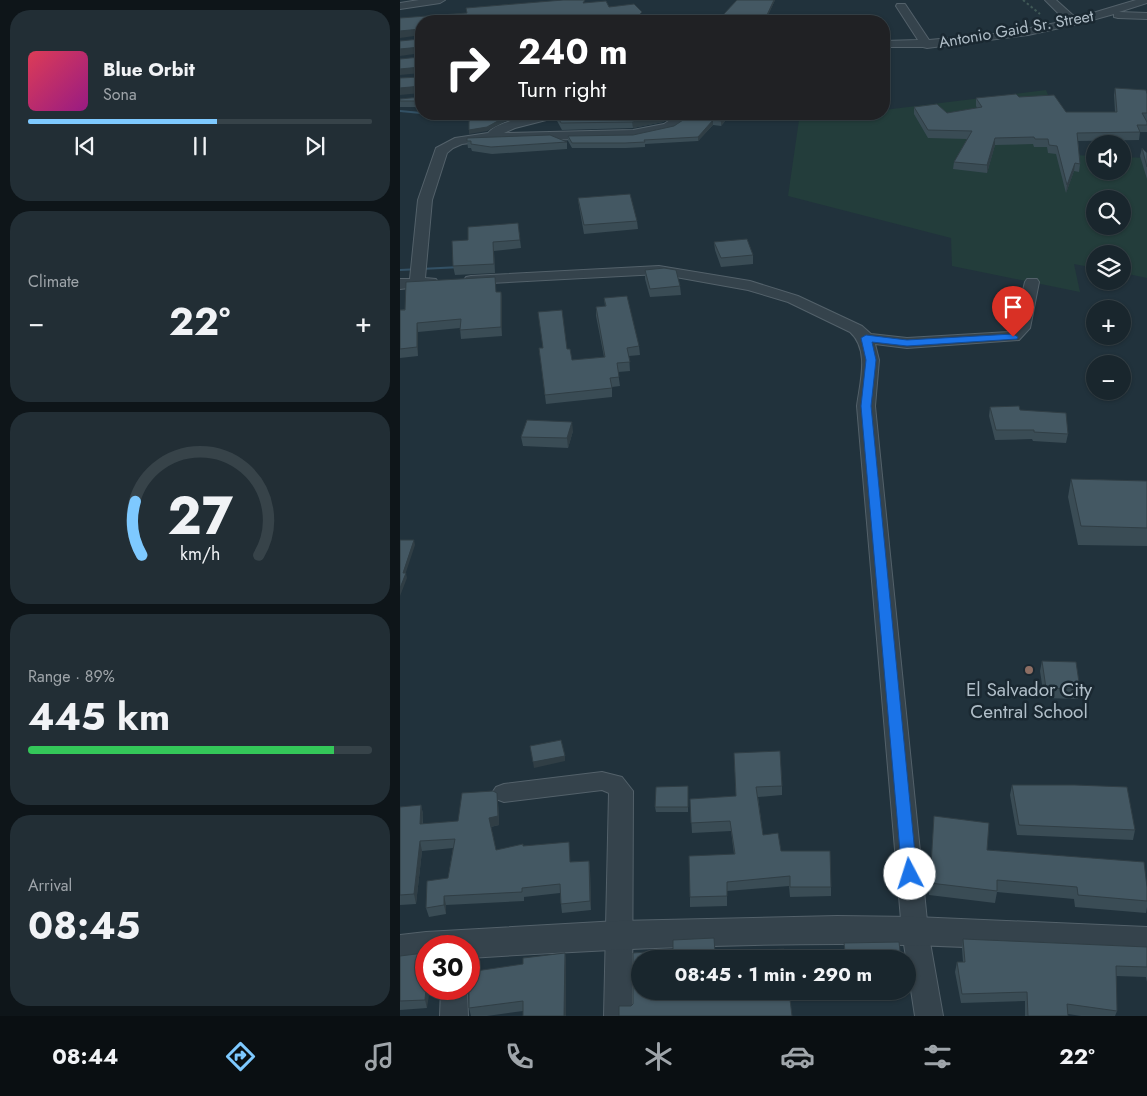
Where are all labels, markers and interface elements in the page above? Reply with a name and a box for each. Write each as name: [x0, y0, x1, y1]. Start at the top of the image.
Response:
street label: Antonio Gaid Sr. Street: [937, 4, 1095, 54]
text: 240 m: [518, 27, 628, 77]
icon: right: [435, 35, 500, 100]
text: Blue Orbit: [103, 56, 195, 83]
text: Turn right: [518, 73, 606, 105]
text: Sona: [103, 83, 137, 106]
icon: previous: [71, 132, 99, 160]
icon: pause: [186, 132, 214, 160]
icon: next: [301, 132, 329, 160]
map controls: [1086, 135, 1131, 400]
button: sound: [1086, 135, 1131, 180]
button: search: [1086, 190, 1131, 235]
button: layers: [1086, 245, 1131, 290]
text: Climate: [28, 270, 79, 293]
pin: [992, 286, 1034, 337]
icon: arrive: [999, 293, 1027, 321]
text: 22°: [169, 294, 230, 349]
button: +: [1086, 300, 1131, 345]
text: −: [28, 302, 45, 343]
text: +: [355, 302, 372, 343]
button: −: [1086, 355, 1131, 400]
text: 27: [167, 478, 233, 554]
text: km/h: [180, 541, 220, 567]
marker: El Salvador City Central School: [1023, 664, 1035, 676]
text: Range · 89%: [28, 665, 115, 688]
place label: El Salvador City Central School: [966, 676, 1093, 725]
text: 445 km: [28, 689, 170, 744]
position arrow: [883, 847, 935, 899]
text: Arrival: [28, 874, 72, 897]
text: 08:45: [28, 898, 140, 953]
speed limit sign: 30: [415, 935, 480, 1000]
text: 08:45 · 1 min · 290 m: [675, 961, 872, 988]
icon: directions: [223, 1039, 258, 1074]
icon: music: [362, 1039, 397, 1074]
icon: phone: [502, 1039, 537, 1074]
icon: climate: [641, 1039, 676, 1074]
icon: car: [780, 1039, 815, 1074]
icon: filters: [920, 1039, 955, 1074]
text: 08:44: [52, 1040, 118, 1072]
text: 22°: [1059, 1040, 1095, 1072]

